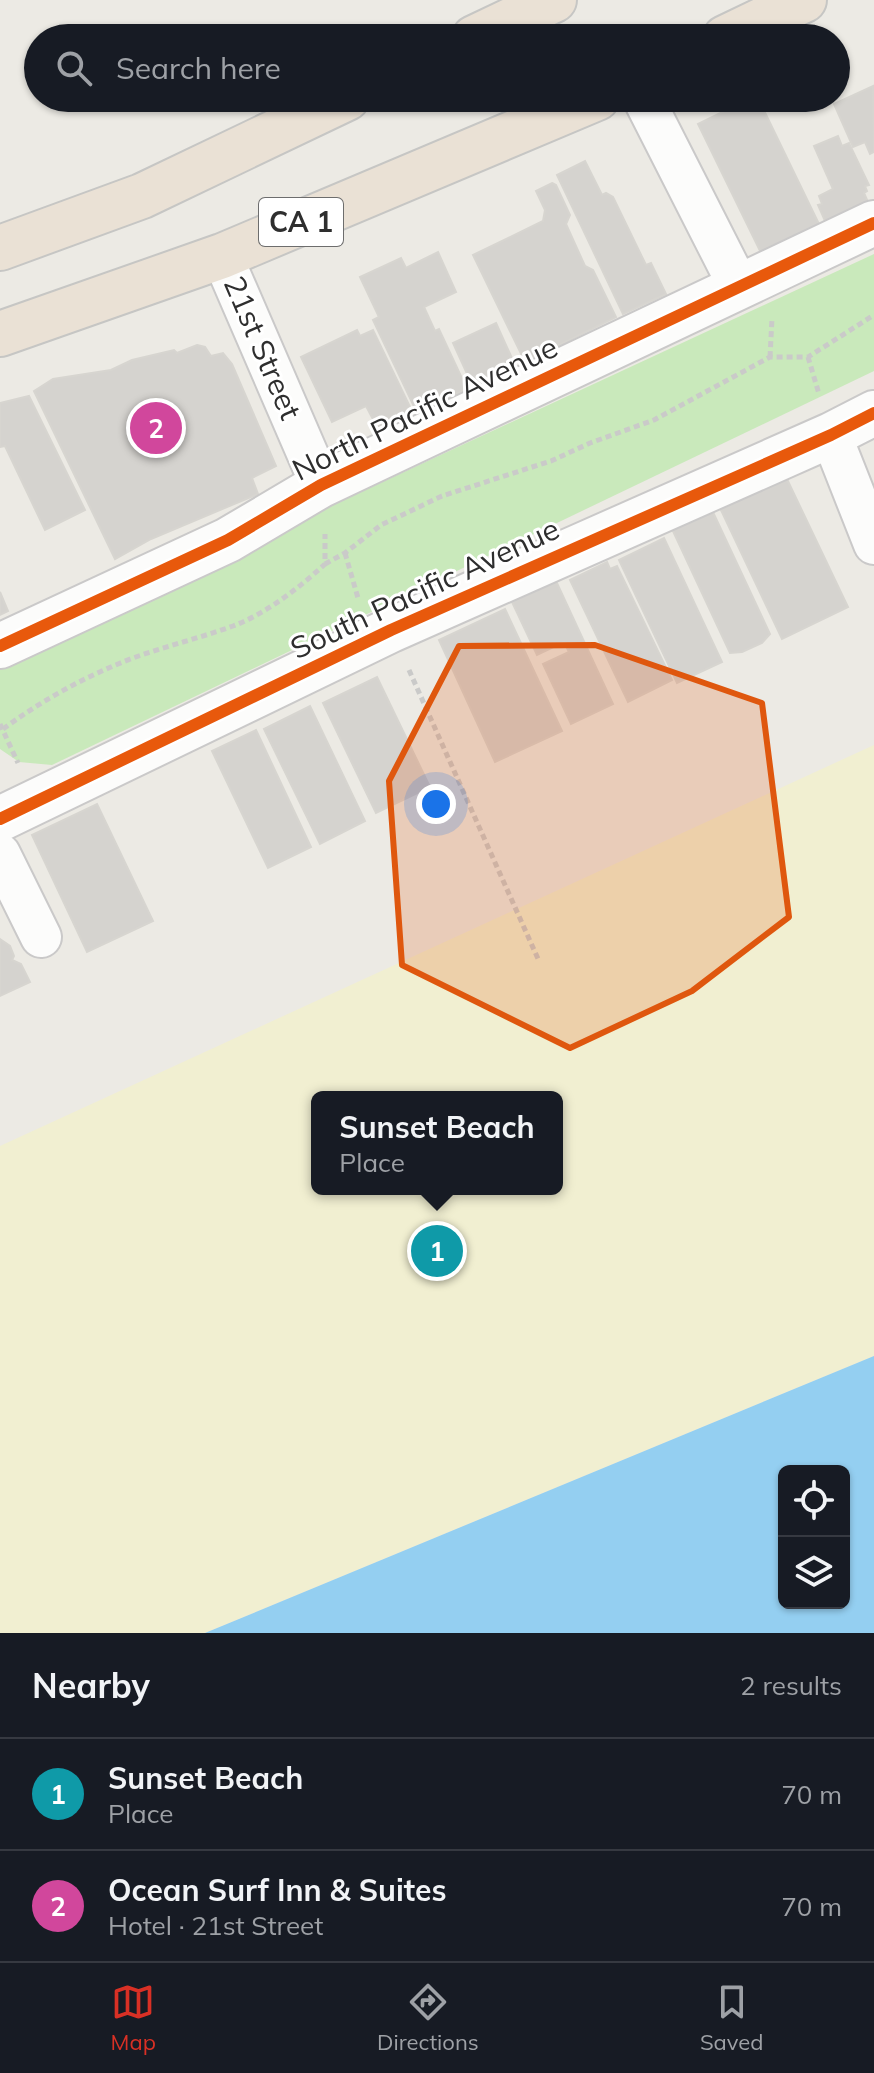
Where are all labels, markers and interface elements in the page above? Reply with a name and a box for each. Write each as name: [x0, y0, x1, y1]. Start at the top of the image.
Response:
search box: [24, 24, 850, 112]
icon: search: [52, 46, 96, 90]
text: Search here: [116, 49, 281, 87]
road number: CA 1: [259, 198, 343, 246]
street label: 21st Street: [216, 270, 310, 425]
street label: North Pacific Avenue: [286, 327, 563, 489]
pin: 2: [130, 398, 182, 458]
street label: South Pacific Avenue: [284, 509, 565, 667]
your location: [416, 784, 456, 824]
popup: [311, 1091, 563, 1195]
text: Sunset Beach: [339, 1108, 535, 1146]
text: Place: [339, 1146, 405, 1179]
pin: 1: [411, 1221, 463, 1281]
map controls: [778, 1465, 850, 1609]
button: locate: [778, 1465, 850, 1537]
button: layers: [778, 1537, 850, 1609]
text: Nearby: [32, 1664, 150, 1707]
text: 2 results: [740, 1669, 842, 1702]
text: Sunset Beach: [108, 1759, 303, 1797]
text: 1: [50, 1778, 66, 1811]
text: 70 m: [781, 1778, 842, 1811]
text: Place: [108, 1797, 173, 1830]
text: Ocean Surf Inn & Suites: [108, 1871, 446, 1909]
text: 2: [50, 1890, 66, 1923]
text: 70 m: [781, 1890, 842, 1923]
text: Hotel · 21st Street: [108, 1909, 323, 1942]
tab: Map: [111, 1980, 156, 2056]
tab: Directions: [377, 1980, 479, 2056]
tab: Saved: [700, 1980, 763, 2056]

